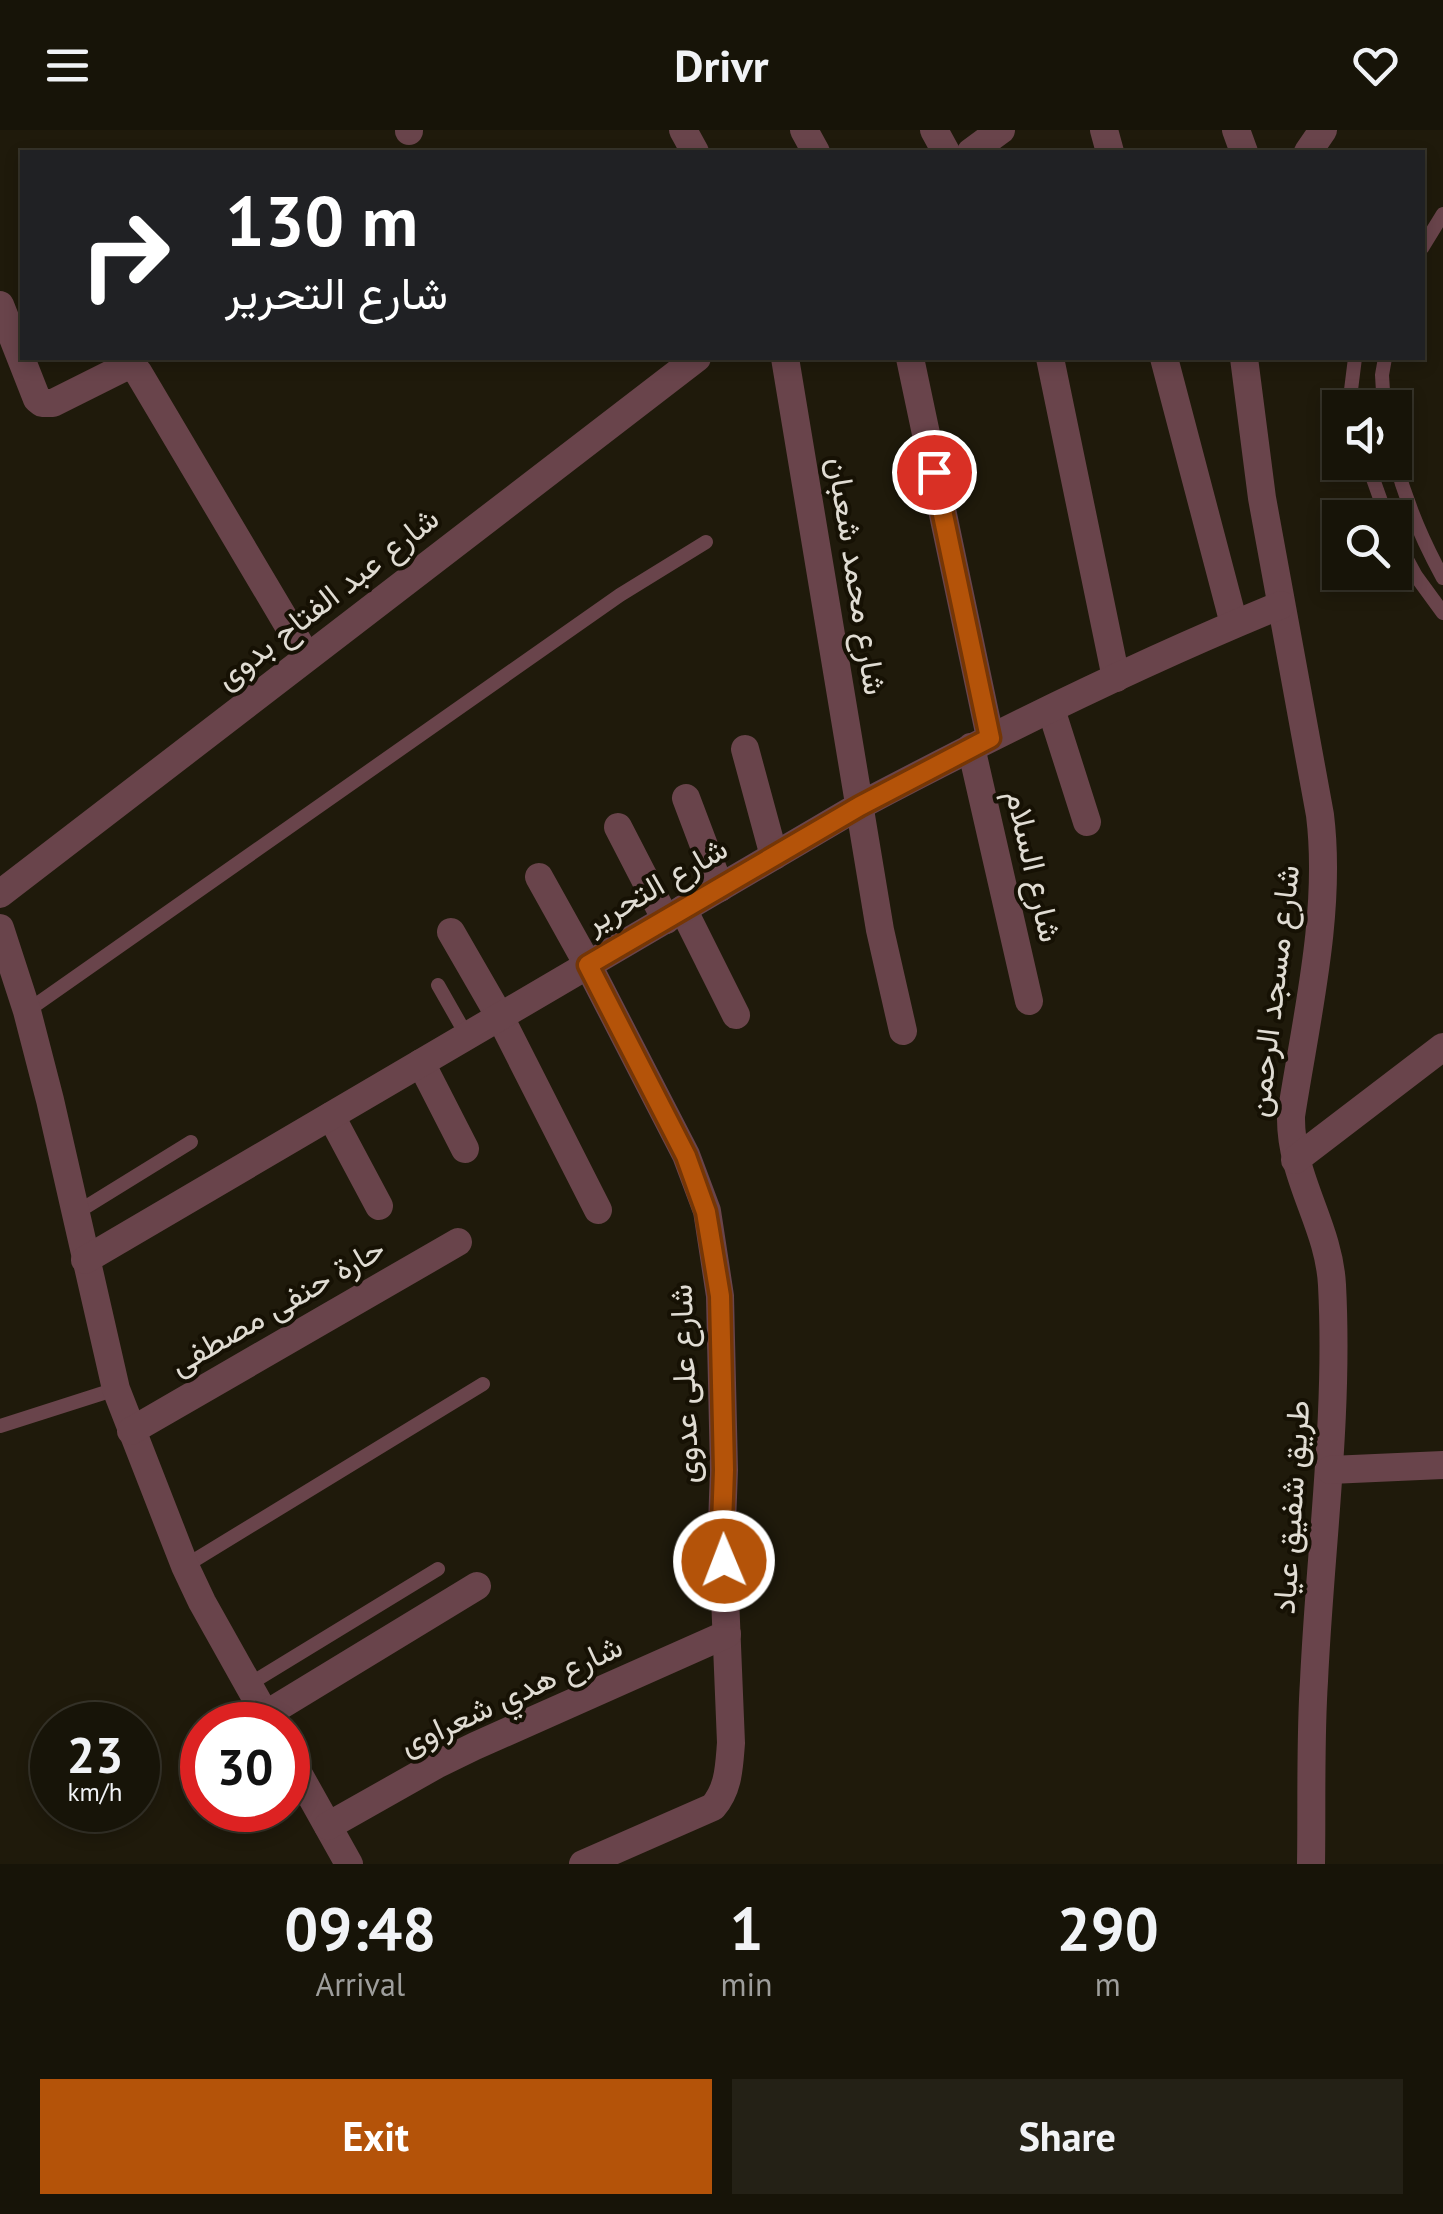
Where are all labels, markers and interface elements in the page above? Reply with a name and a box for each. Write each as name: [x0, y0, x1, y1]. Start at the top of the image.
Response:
text: Drivr: [674, 36, 769, 94]
icon: menu: [40, 38, 95, 93]
icon: heart: [1348, 38, 1403, 93]
text: 130 m: [225, 175, 418, 265]
icon: right: [60, 190, 190, 320]
text: شارع التحرير: [225, 263, 448, 321]
map controls: [1322, 390, 1412, 590]
button: sound: [1322, 390, 1412, 480]
pin: [892, 430, 977, 515]
icon: arrive: [907, 445, 962, 500]
street label: شارع محمد شعبان: [816, 454, 898, 698]
street label: شارع عبد الفتاح بدوى: [206, 497, 448, 699]
button: search: [1322, 500, 1412, 590]
street label: شارع السلام: [995, 786, 1073, 946]
street label: شارع التحرير: [575, 826, 736, 944]
street label: شارع مسجد الرحمن: [1236, 862, 1310, 1120]
street label: حارة حنفى مصطفى: [161, 1226, 392, 1384]
street label: شارع على عدوى: [659, 1284, 709, 1484]
street label: طريق شفيق عياد: [1262, 1399, 1318, 1615]
position arrow: [672, 1509, 776, 1613]
street label: شارع هدي شعراوى: [392, 1624, 631, 1770]
speed limit sign: 30: [180, 1702, 310, 1832]
text: 23: [67, 1722, 123, 1787]
text: km/h: [68, 1776, 122, 1808]
text: 09:48: [284, 1889, 436, 1967]
text: 1: [730, 1889, 764, 1967]
text: 290: [1057, 1889, 1159, 1967]
text: Arrival: [315, 1963, 405, 2005]
text: min: [721, 1963, 773, 2005]
text: m: [1095, 1963, 1121, 2005]
button: Exit: [40, 2079, 712, 2194]
button: Share: [732, 2079, 1403, 2194]

